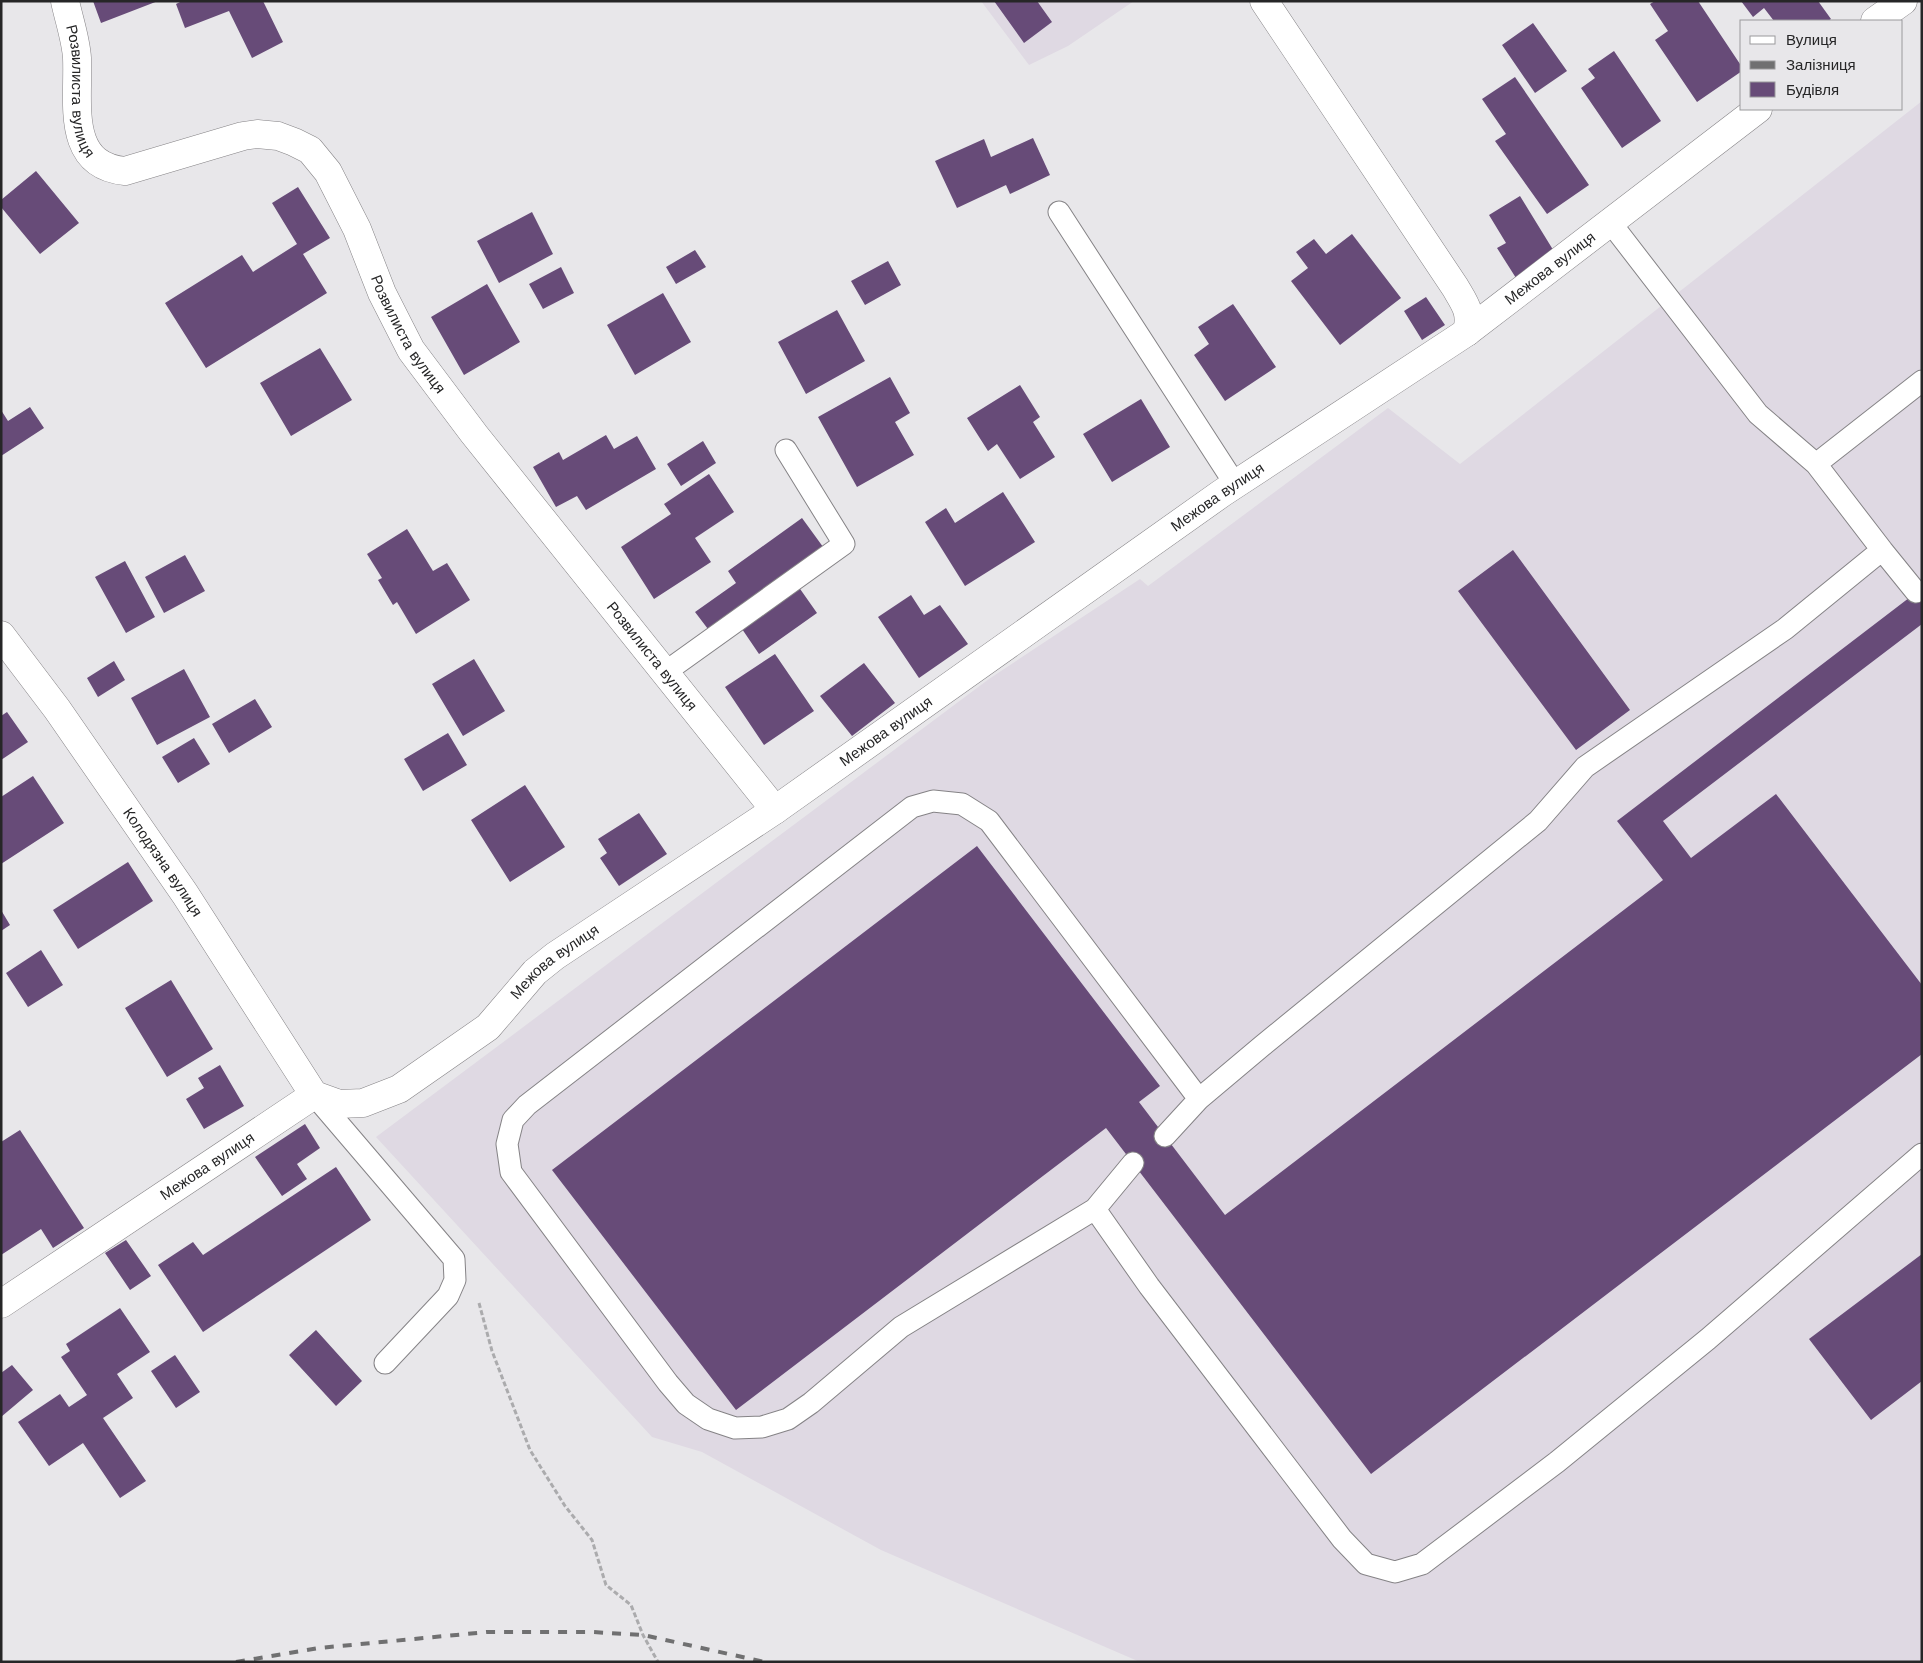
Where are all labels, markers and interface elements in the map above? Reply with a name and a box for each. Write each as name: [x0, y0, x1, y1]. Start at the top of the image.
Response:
legend: [1740, 20, 1903, 110]
street label: Розвилиста вулиця: [62, 23, 98, 161]
text: Вулиця: [1786, 31, 1837, 49]
text: Залізниця: [1786, 56, 1856, 74]
text: Будівля: [1786, 81, 1839, 99]
street label: Межова вулиця: [1501, 228, 1599, 309]
street label: Розвилиста вулиця: [367, 273, 449, 397]
street label: Межова вулиця: [1167, 459, 1268, 535]
street label: Розвилиста вулиця: [603, 598, 701, 714]
street label: Межова вулиця: [836, 692, 936, 770]
street label: Колодязна вулиця: [119, 804, 206, 920]
street label: Межова вулиця: [507, 921, 602, 1003]
street label: Межова вулиця: [157, 1128, 258, 1204]

